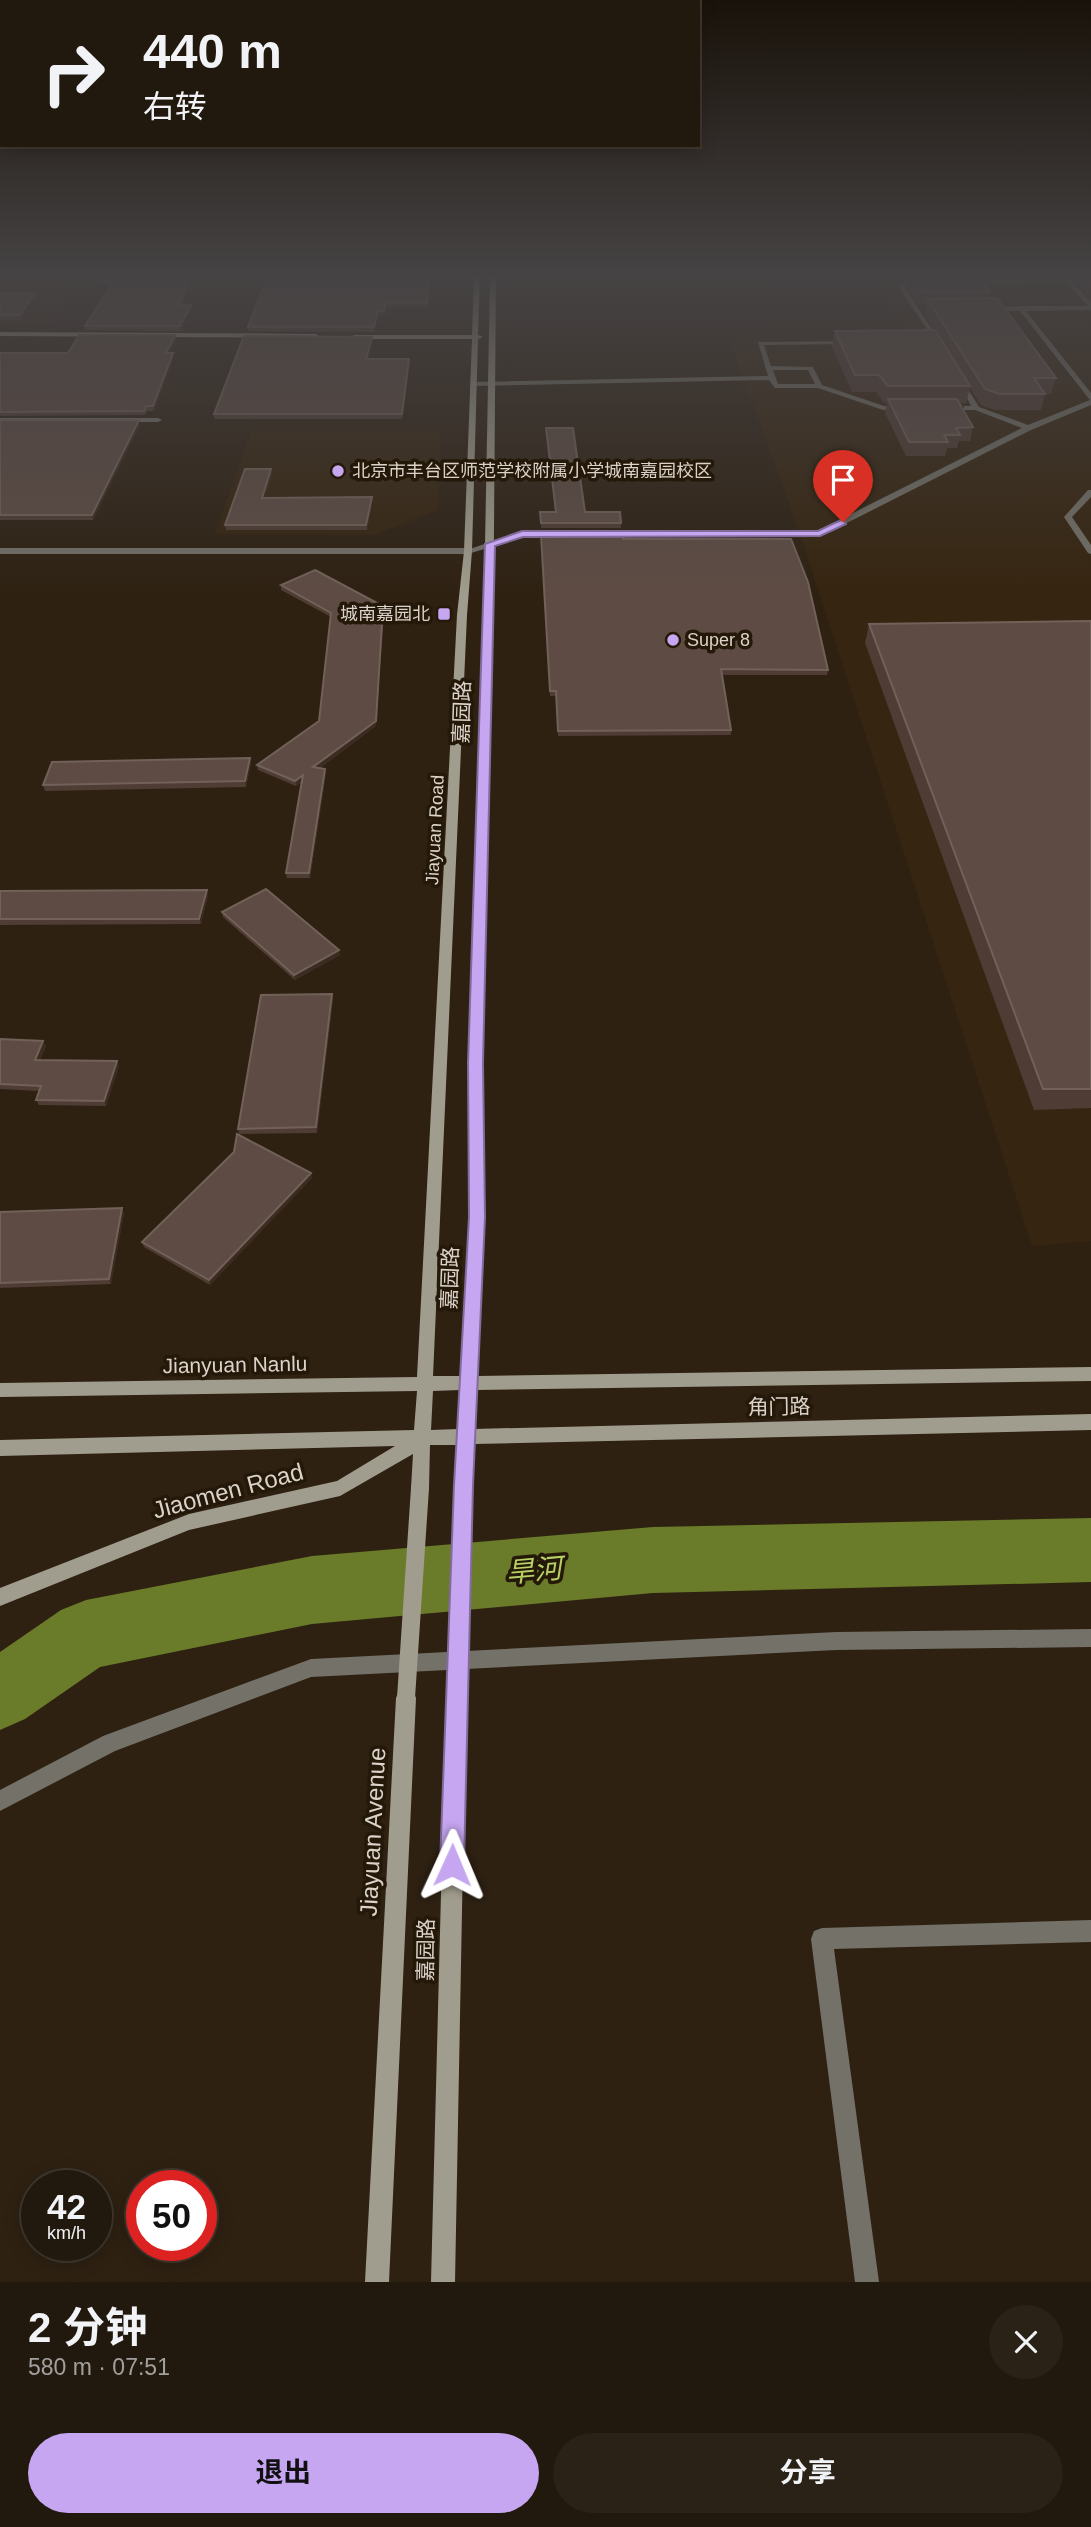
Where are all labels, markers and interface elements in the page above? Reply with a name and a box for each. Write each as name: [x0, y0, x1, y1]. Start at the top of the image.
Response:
text: 440 m: [143, 24, 282, 78]
icon: right: [28, 28, 119, 119]
text: 右转: [143, 89, 207, 125]
pin: [813, 450, 873, 522]
place label: 北京市丰台区师范学校附属小学城南嘉园校区: [352, 461, 712, 481]
icon: arrive: [824, 461, 862, 499]
marker: 北京市丰台区师范学校附属小学城南嘉园校区: [330, 463, 346, 479]
place label: 城南嘉园北: [340, 604, 430, 624]
marker: 城南嘉园北: [436, 606, 452, 622]
place label: Super 8: [687, 630, 750, 650]
marker: Super 8: [665, 632, 681, 648]
street label: 嘉园路: [449, 680, 474, 744]
street label: Jiayuan Road: [422, 775, 448, 885]
street label: 嘉园路: [437, 1246, 462, 1310]
street label: Jianyuan Nanlu: [162, 1352, 308, 1377]
street label: 角门路: [747, 1394, 811, 1419]
street label: Jiaomen Road: [150, 1457, 306, 1524]
water label: 旱河: [505, 1552, 568, 1588]
street label: Jiayuan Avenue: [355, 1747, 390, 1917]
position arrow: [415, 1828, 489, 1902]
street label: 嘉园路: [413, 1918, 438, 1982]
speed limit sign: 50: [126, 2170, 217, 2261]
text: 42: [47, 2187, 86, 2226]
text: km/h: [47, 2223, 86, 2243]
text: 2 分钟: [28, 2304, 147, 2351]
button: close: [989, 2305, 1063, 2379]
text: 580 m · 07:51: [28, 2354, 170, 2380]
button: 退出: [28, 2433, 539, 2513]
button: 分享: [553, 2433, 1063, 2513]

